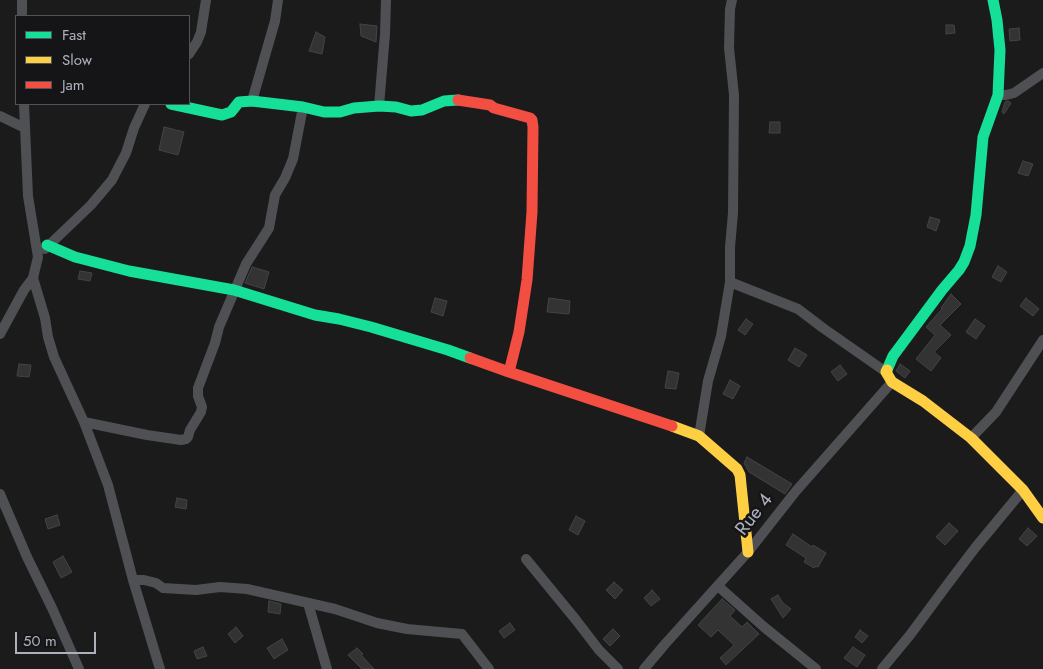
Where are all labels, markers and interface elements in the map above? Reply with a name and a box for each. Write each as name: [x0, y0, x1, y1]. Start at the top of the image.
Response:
legend: [15, 15, 190, 105]
text: Fast: [62, 24, 86, 46]
text: Slow: [62, 49, 92, 71]
text: Jam: [62, 74, 85, 96]
street label: Rue 4: [731, 489, 779, 541]
scale bar: [18, 622, 99, 654]
text: 50 m: [23, 630, 57, 652]

